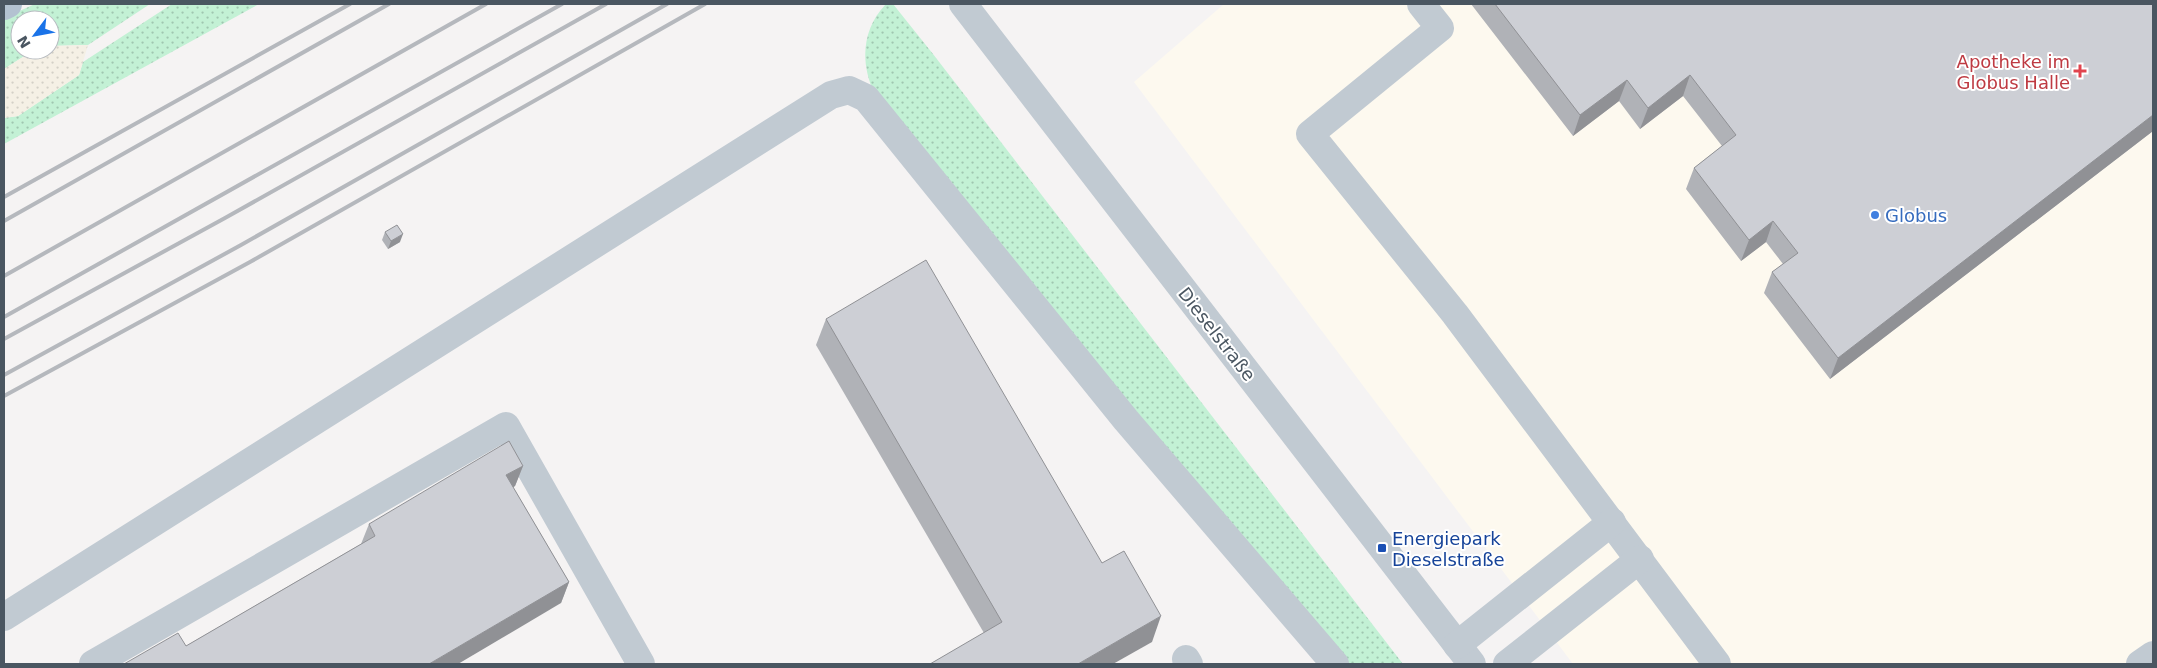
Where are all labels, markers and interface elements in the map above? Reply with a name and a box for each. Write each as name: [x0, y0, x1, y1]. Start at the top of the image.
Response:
north arrow: [10, 10, 60, 60]
text: N: [14, 33, 34, 51]
place label: Apotheke im Globus Halle: [1956, 51, 2070, 93]
marker: Apotheke im Globus Halle: [2074, 65, 2086, 77]
place label: Globus: [1885, 205, 1947, 226]
marker: Globus: [1869, 209, 1881, 221]
street label: Dieselstraße: [1174, 283, 1260, 385]
place label: Energiepark Dieselstraße: [1392, 528, 1505, 570]
marker: Energiepark Dieselstraße: [1376, 542, 1388, 554]

